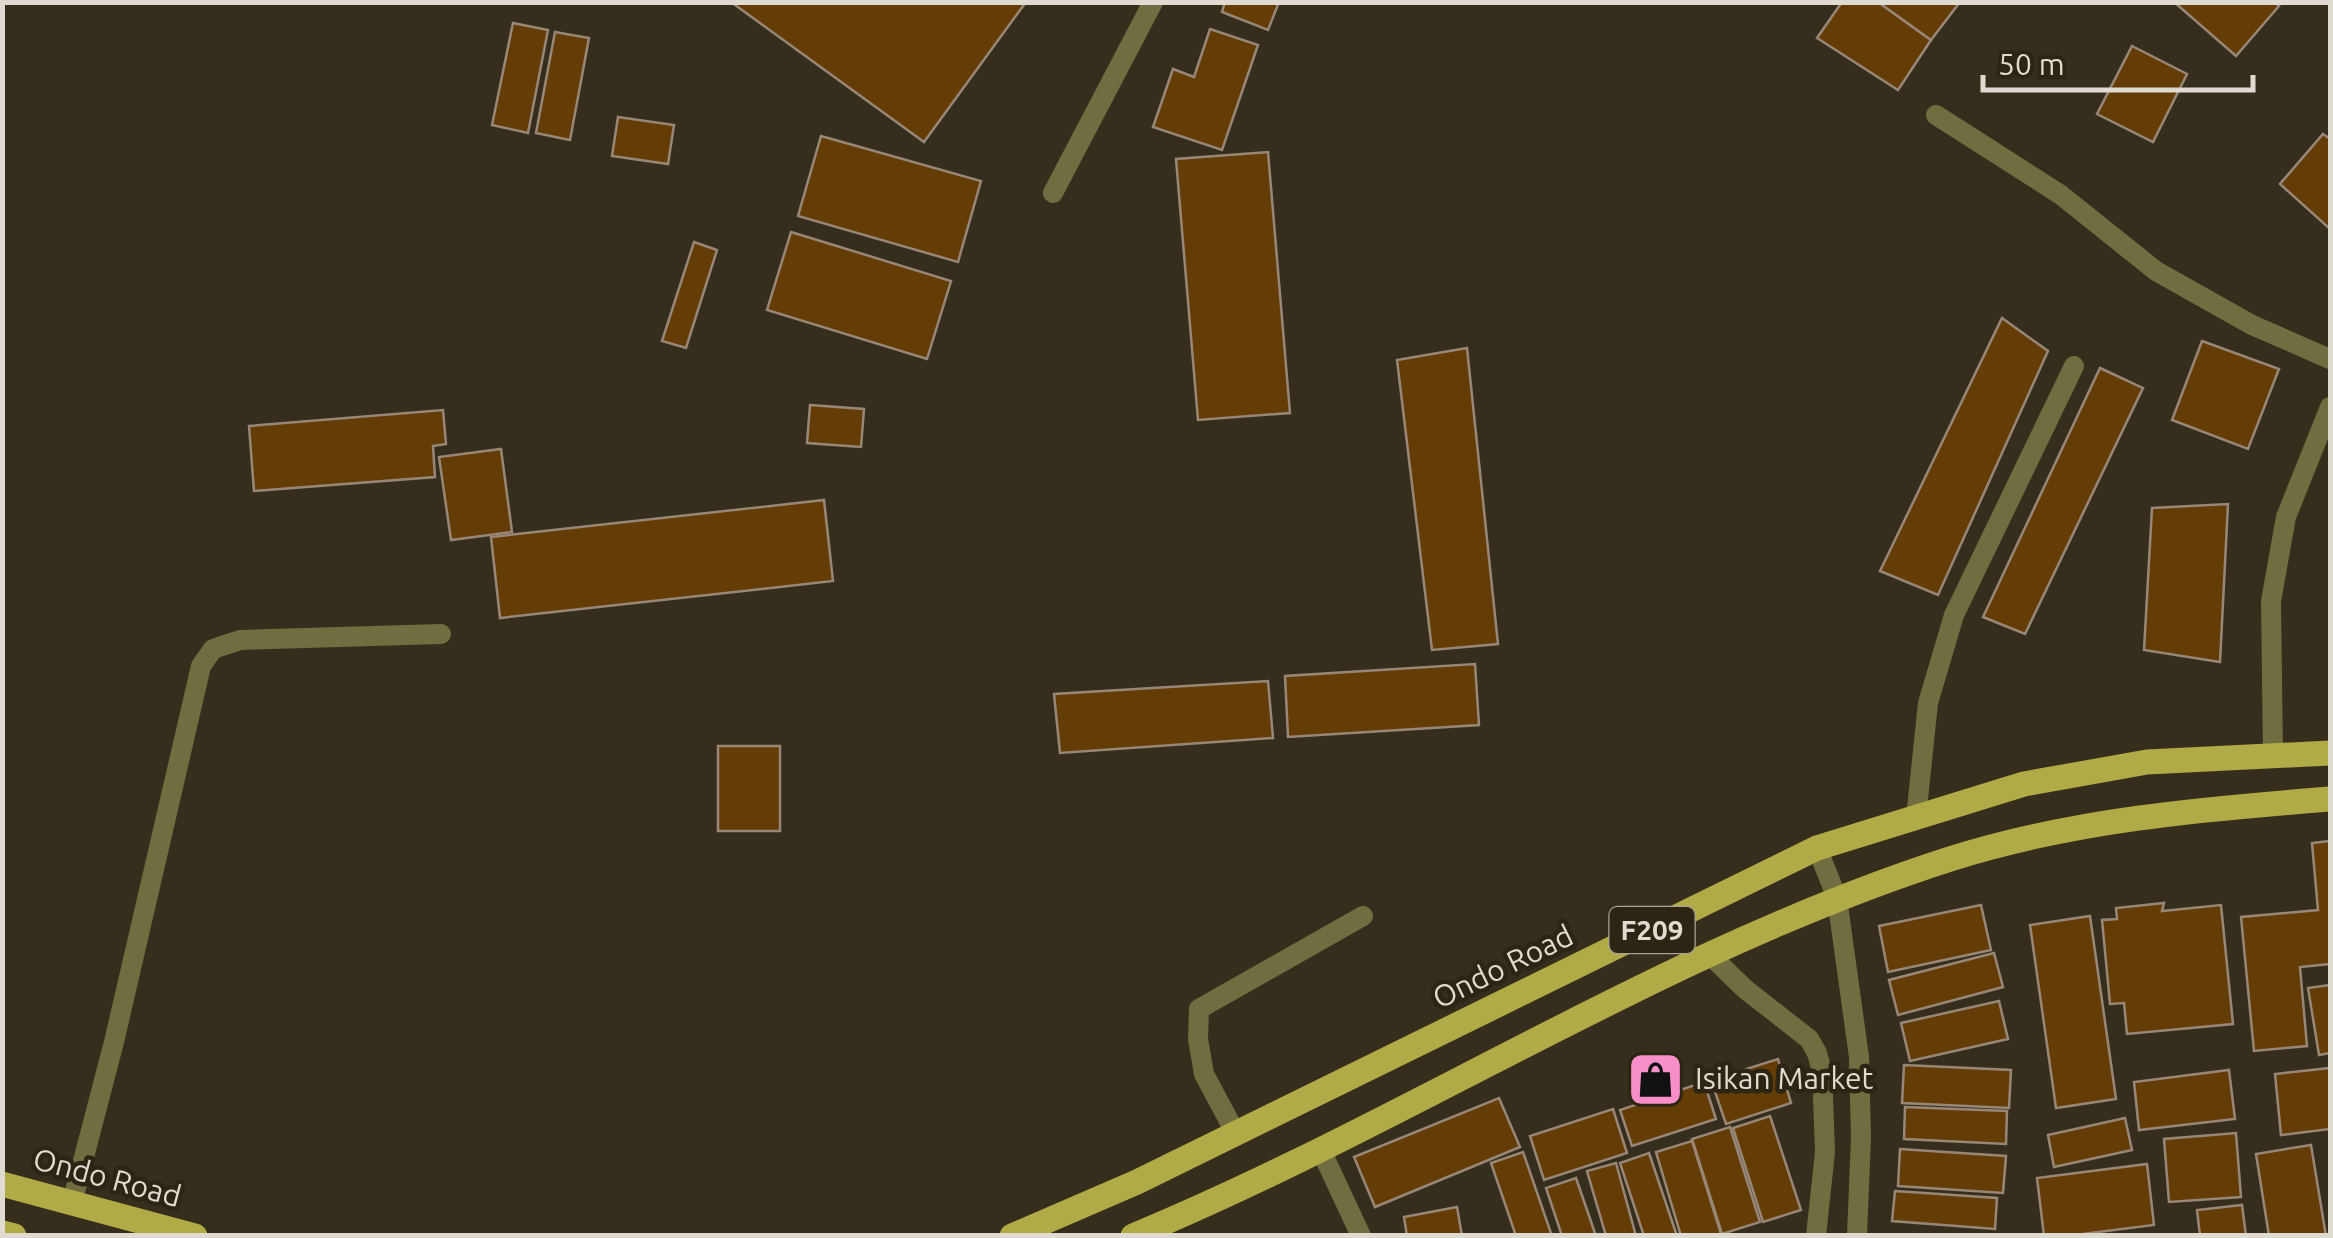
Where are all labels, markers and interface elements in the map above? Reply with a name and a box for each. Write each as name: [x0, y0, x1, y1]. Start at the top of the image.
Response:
scale bar: [1983, 30, 2253, 92]
text: 50 m: [1998, 47, 2065, 81]
road number: F209: [1610, 907, 1694, 953]
street label: Ondo Road: [1427, 918, 1578, 1015]
shop icon: Isikan Market: [1626, 1049, 1686, 1109]
place label: Isikan Market: [1695, 1061, 1874, 1095]
street label: Ondo Road: [30, 1141, 185, 1213]

